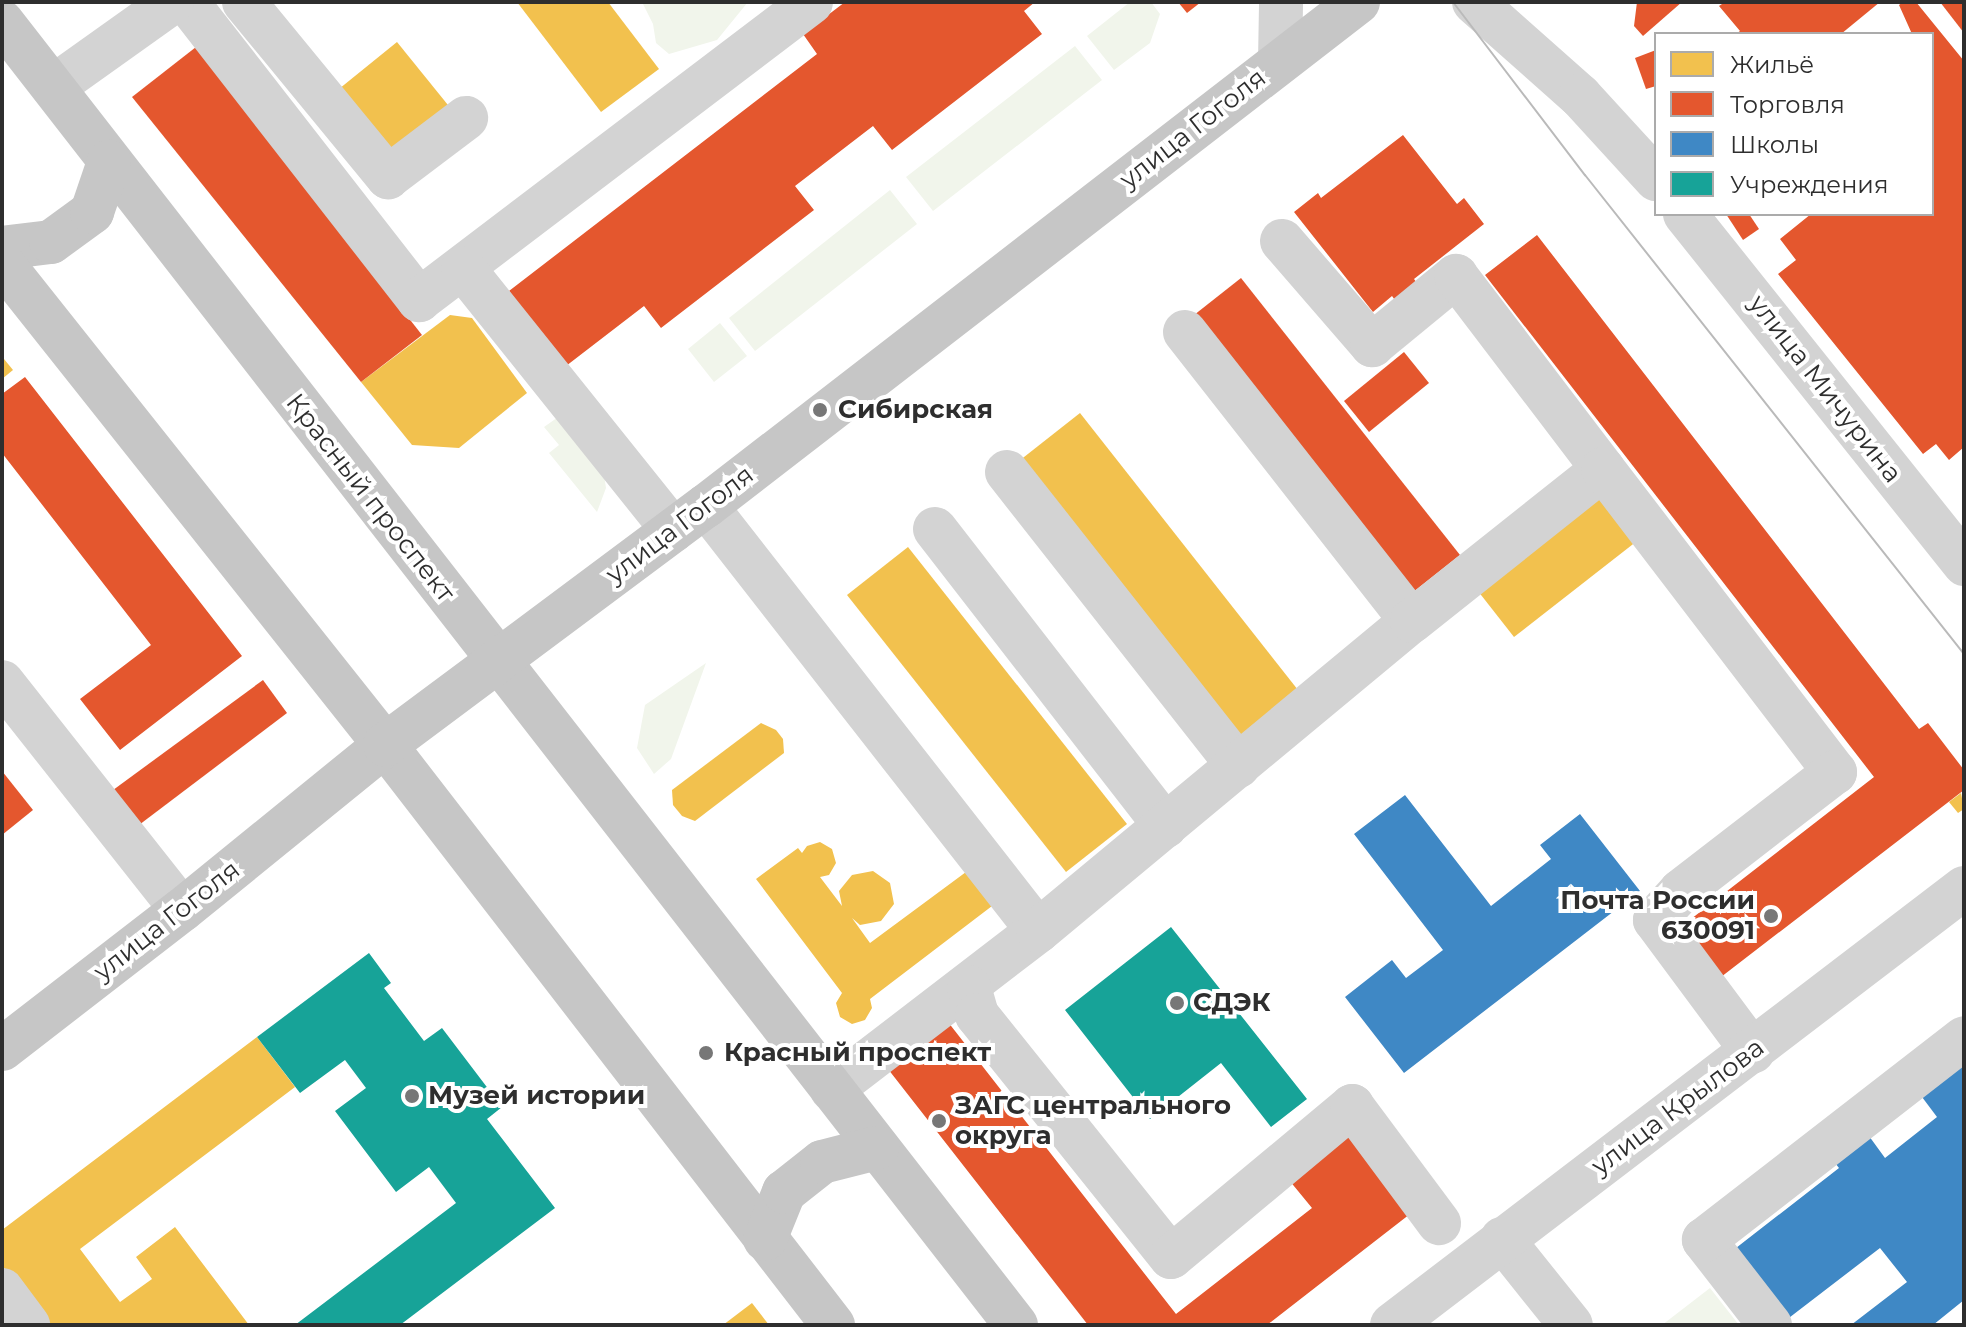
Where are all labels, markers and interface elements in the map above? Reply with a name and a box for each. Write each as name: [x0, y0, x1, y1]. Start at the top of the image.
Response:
legend: [1654, 32, 1934, 216]
text: Жильё: [1730, 50, 1814, 79]
street label: улица Гоголя: [1114, 62, 1272, 196]
text: Торговля: [1730, 90, 1845, 119]
text: Школы: [1730, 130, 1819, 159]
text: Учреждения: [1730, 170, 1888, 199]
street label: улица Мичурина: [1742, 289, 1908, 489]
street label: Красный проспект: [279, 388, 461, 608]
place label: Сибирская: [838, 394, 993, 426]
marker: Сибирская: [809, 399, 831, 421]
street label: улица Гоголя: [600, 459, 760, 591]
street label: улица Гоголя: [88, 854, 246, 988]
place label: Почта России 630091: [1560, 885, 1755, 946]
marker: Почта России 630091: [1762, 907, 1780, 925]
place label: СДЭК: [1193, 987, 1271, 1019]
marker: СДЭК: [1168, 994, 1186, 1012]
street label: улица Крылова: [1585, 1032, 1771, 1182]
place label: Красный проспект: [724, 1037, 991, 1069]
marker: Красный проспект: [695, 1042, 717, 1064]
place label: Музей истории: [428, 1080, 645, 1112]
marker: Музей истории: [403, 1087, 421, 1105]
place label: ЗАГС центрального округа: [955, 1090, 1231, 1152]
marker: ЗАГС центрального округа: [930, 1112, 948, 1130]

